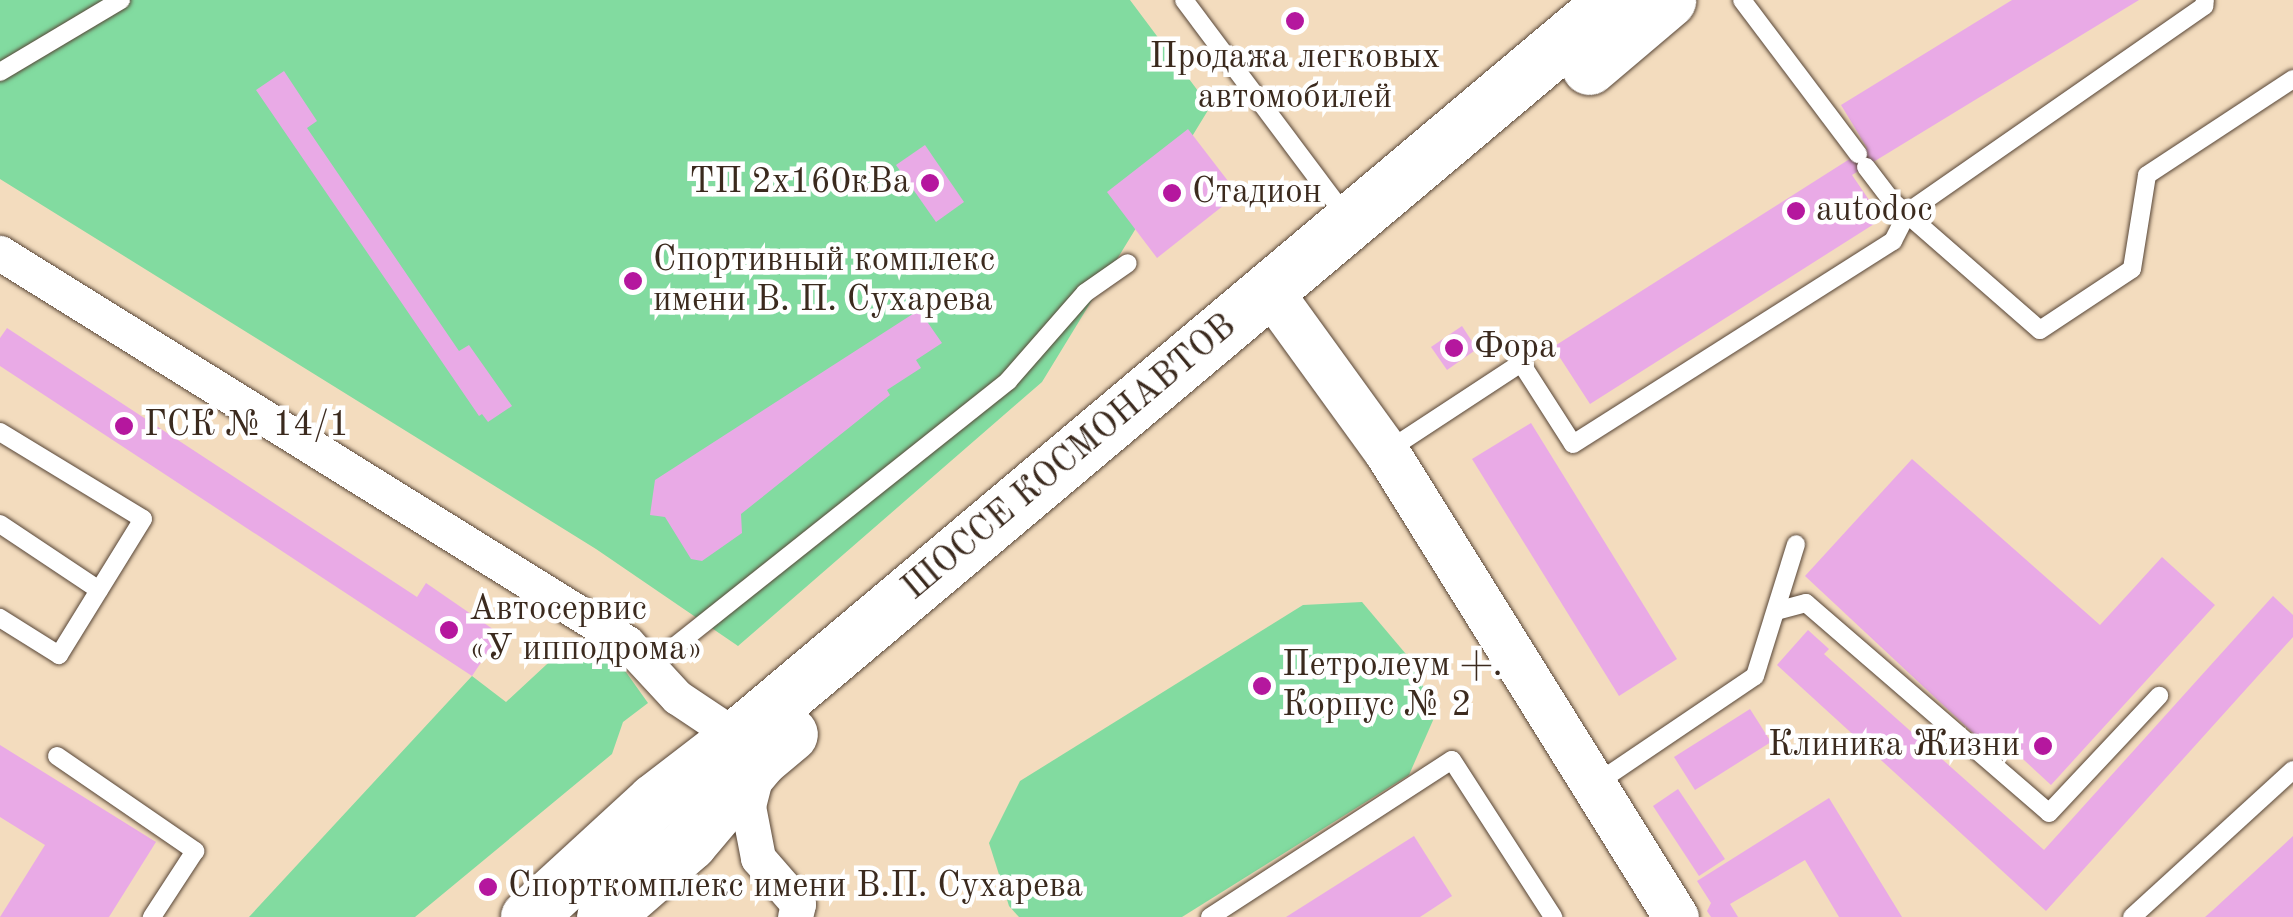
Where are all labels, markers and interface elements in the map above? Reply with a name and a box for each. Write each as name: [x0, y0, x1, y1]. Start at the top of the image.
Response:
marker: Продажа легковых автомобилей: [1284, 10, 1306, 32]
place label: Продажа легковых автомобилей: [1150, 37, 1440, 119]
place label: ТП 2х160кВа: [689, 162, 910, 204]
marker: ТП 2х160кВа: [919, 172, 941, 194]
place label: Стадион: [1192, 172, 1322, 214]
marker: Стадион: [1161, 182, 1183, 204]
place label: autodoc: [1816, 190, 1932, 232]
marker: autodoc: [1785, 200, 1807, 222]
place label: Спортивный комплекс имени В. П. Сухарева: [653, 240, 995, 322]
marker: Спортивный комплекс имени В. П. Сухарева: [622, 270, 644, 292]
street label: ШОССЕ КОСМОНАВТОВ: [895, 306, 1245, 610]
place label: Фора: [1474, 327, 1556, 369]
marker: Фора: [1443, 337, 1465, 359]
place label: ГСК № 14/1: [144, 405, 349, 447]
marker: ГСК № 14/1: [113, 415, 135, 437]
place label: Автосервис «У ипподрома»: [469, 589, 703, 671]
marker: Автосервис «У ипподрома»: [438, 619, 460, 641]
place label: Петролеум +. Корпус № 2: [1282, 645, 1503, 727]
marker: Петролеум +. Корпус № 2: [1251, 675, 1273, 697]
place label: Клиника Жизни: [1768, 725, 2020, 767]
marker: Клиника Жизни: [2030, 733, 2056, 759]
place label: Спорткомплекс имени В.П. Сухарева: [508, 866, 1083, 908]
marker: Спорткомплекс имени В.П. Сухарева: [477, 876, 499, 898]

